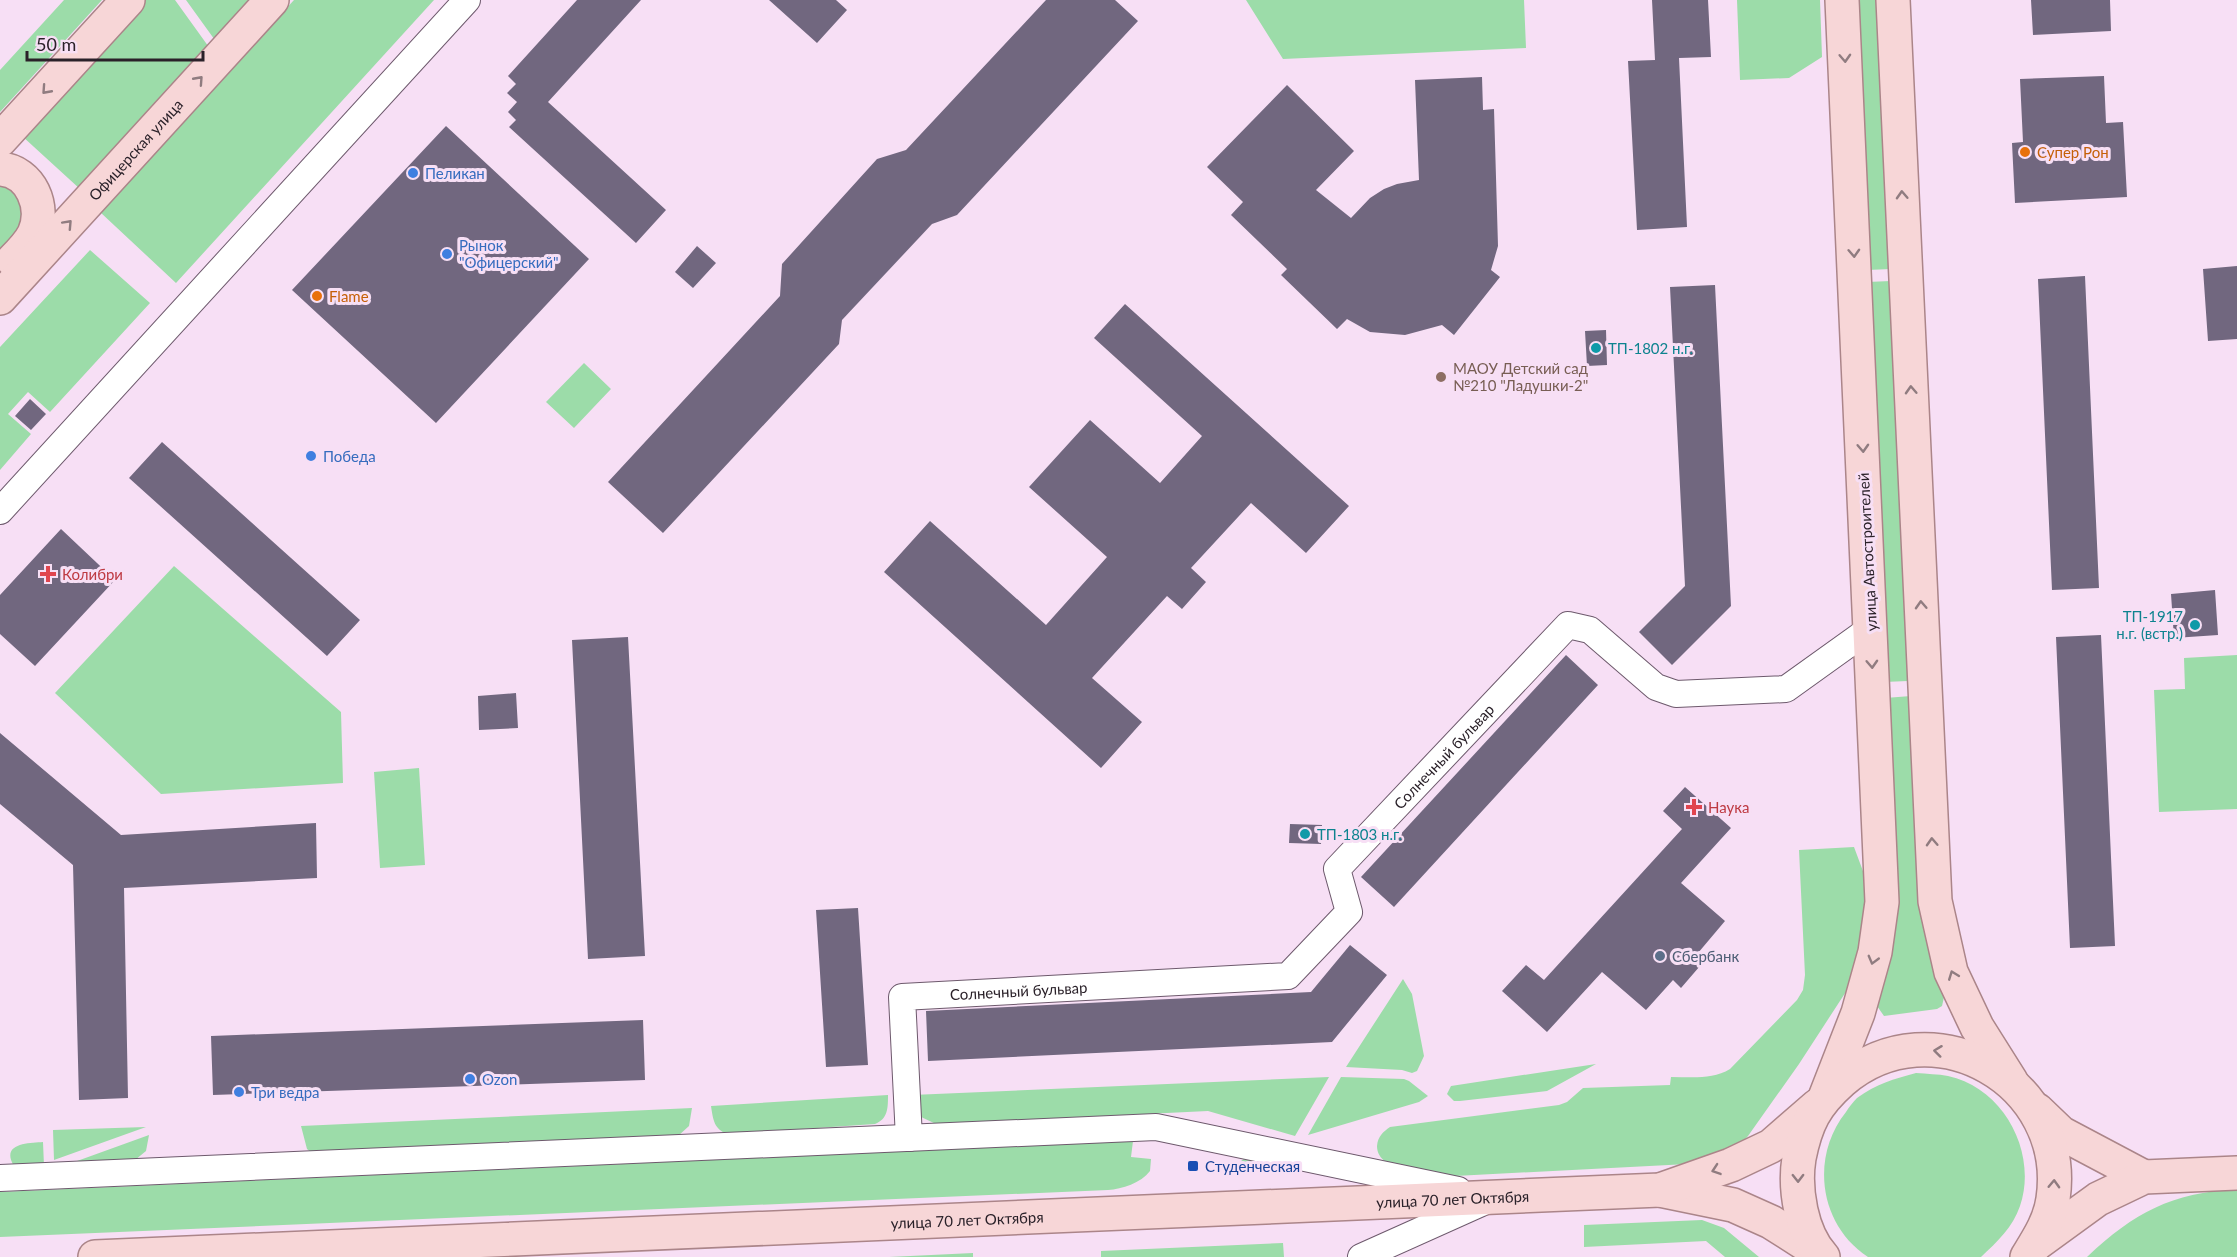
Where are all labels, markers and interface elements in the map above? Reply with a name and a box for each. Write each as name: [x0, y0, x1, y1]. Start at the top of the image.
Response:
scale bar: [27, 24, 202, 62]
text: 50 m: [36, 33, 76, 55]
one-way arrow: [1838, 54, 1851, 63]
one-way arrow: [192, 76, 203, 87]
one-way arrow: [42, 83, 53, 93]
street label: Офицерская улица: [85, 95, 186, 204]
place label: Супер Рон: [2037, 143, 2109, 161]
marker: Супер Рон: [2018, 145, 2032, 159]
place label: Пеликан: [425, 164, 485, 182]
marker: Пеликан: [406, 166, 420, 180]
one-way arrow: [1895, 190, 1908, 199]
one-way arrow: [61, 220, 72, 231]
place label: Рынок "Офицерский": [459, 236, 559, 271]
marker: Рынок "Офицерский": [440, 247, 454, 261]
one-way arrow: [1847, 249, 1860, 258]
place label: Flame: [329, 287, 369, 305]
marker: Flame: [310, 289, 324, 303]
place label: ТП-1802 н.г.: [1608, 339, 1693, 357]
marker: ТП-1802 н.г.: [1589, 341, 1603, 355]
place label: МАОУ Детский сад №210 "Ладушки-2": [1453, 359, 1588, 394]
marker: МАОУ Детский сад №210 "Ладушки-2": [1434, 370, 1448, 384]
one-way arrow: [1905, 385, 1918, 394]
one-way arrow: [1856, 444, 1869, 453]
place label: Победа: [323, 447, 376, 465]
marker: Победа: [304, 449, 318, 463]
street label: улица Автостроителей: [1854, 472, 1880, 632]
marker: Колибри: [39, 565, 57, 583]
place label: Колибри: [62, 565, 123, 583]
one-way arrow: [1915, 601, 1928, 610]
place label: ТП-1917 н.г. (встр.): [2116, 607, 2183, 642]
marker: ТП-1917 н.г. (встр.): [2188, 618, 2202, 632]
one-way arrow: [1866, 659, 1879, 668]
street label: Солнечный бульвар: [1390, 700, 1498, 812]
marker: Наука: [1685, 798, 1703, 816]
place label: Наука: [1708, 798, 1749, 816]
place label: ТП-1803 н.г.: [1317, 825, 1402, 843]
marker: ТП-1803 н.г.: [1298, 827, 1312, 841]
one-way arrow: [1926, 838, 1939, 847]
place label: Сбербанк: [1672, 947, 1740, 965]
marker: Сбербанк: [1653, 949, 1667, 963]
one-way arrow: [1868, 954, 1880, 965]
one-way arrow: [1948, 970, 1961, 981]
street label: Солнечный бульвар: [949, 978, 1088, 1003]
one-way arrow: [1934, 1045, 1943, 1058]
place label: Ozon: [482, 1070, 517, 1088]
marker: Ozon: [463, 1072, 477, 1086]
place label: Три ведра: [251, 1083, 320, 1101]
marker: Три ведра: [232, 1085, 246, 1099]
place label: Студенческая: [1205, 1157, 1300, 1175]
marker: Студенческая: [1186, 1159, 1200, 1173]
one-way arrow: [1711, 1162, 1722, 1175]
one-way arrow: [1791, 1174, 1804, 1183]
one-way arrow: [2047, 1179, 2060, 1188]
street label: улица 70 лет Октября: [1376, 1187, 1530, 1211]
street label: улица 70 лет Октября: [890, 1207, 1044, 1232]

